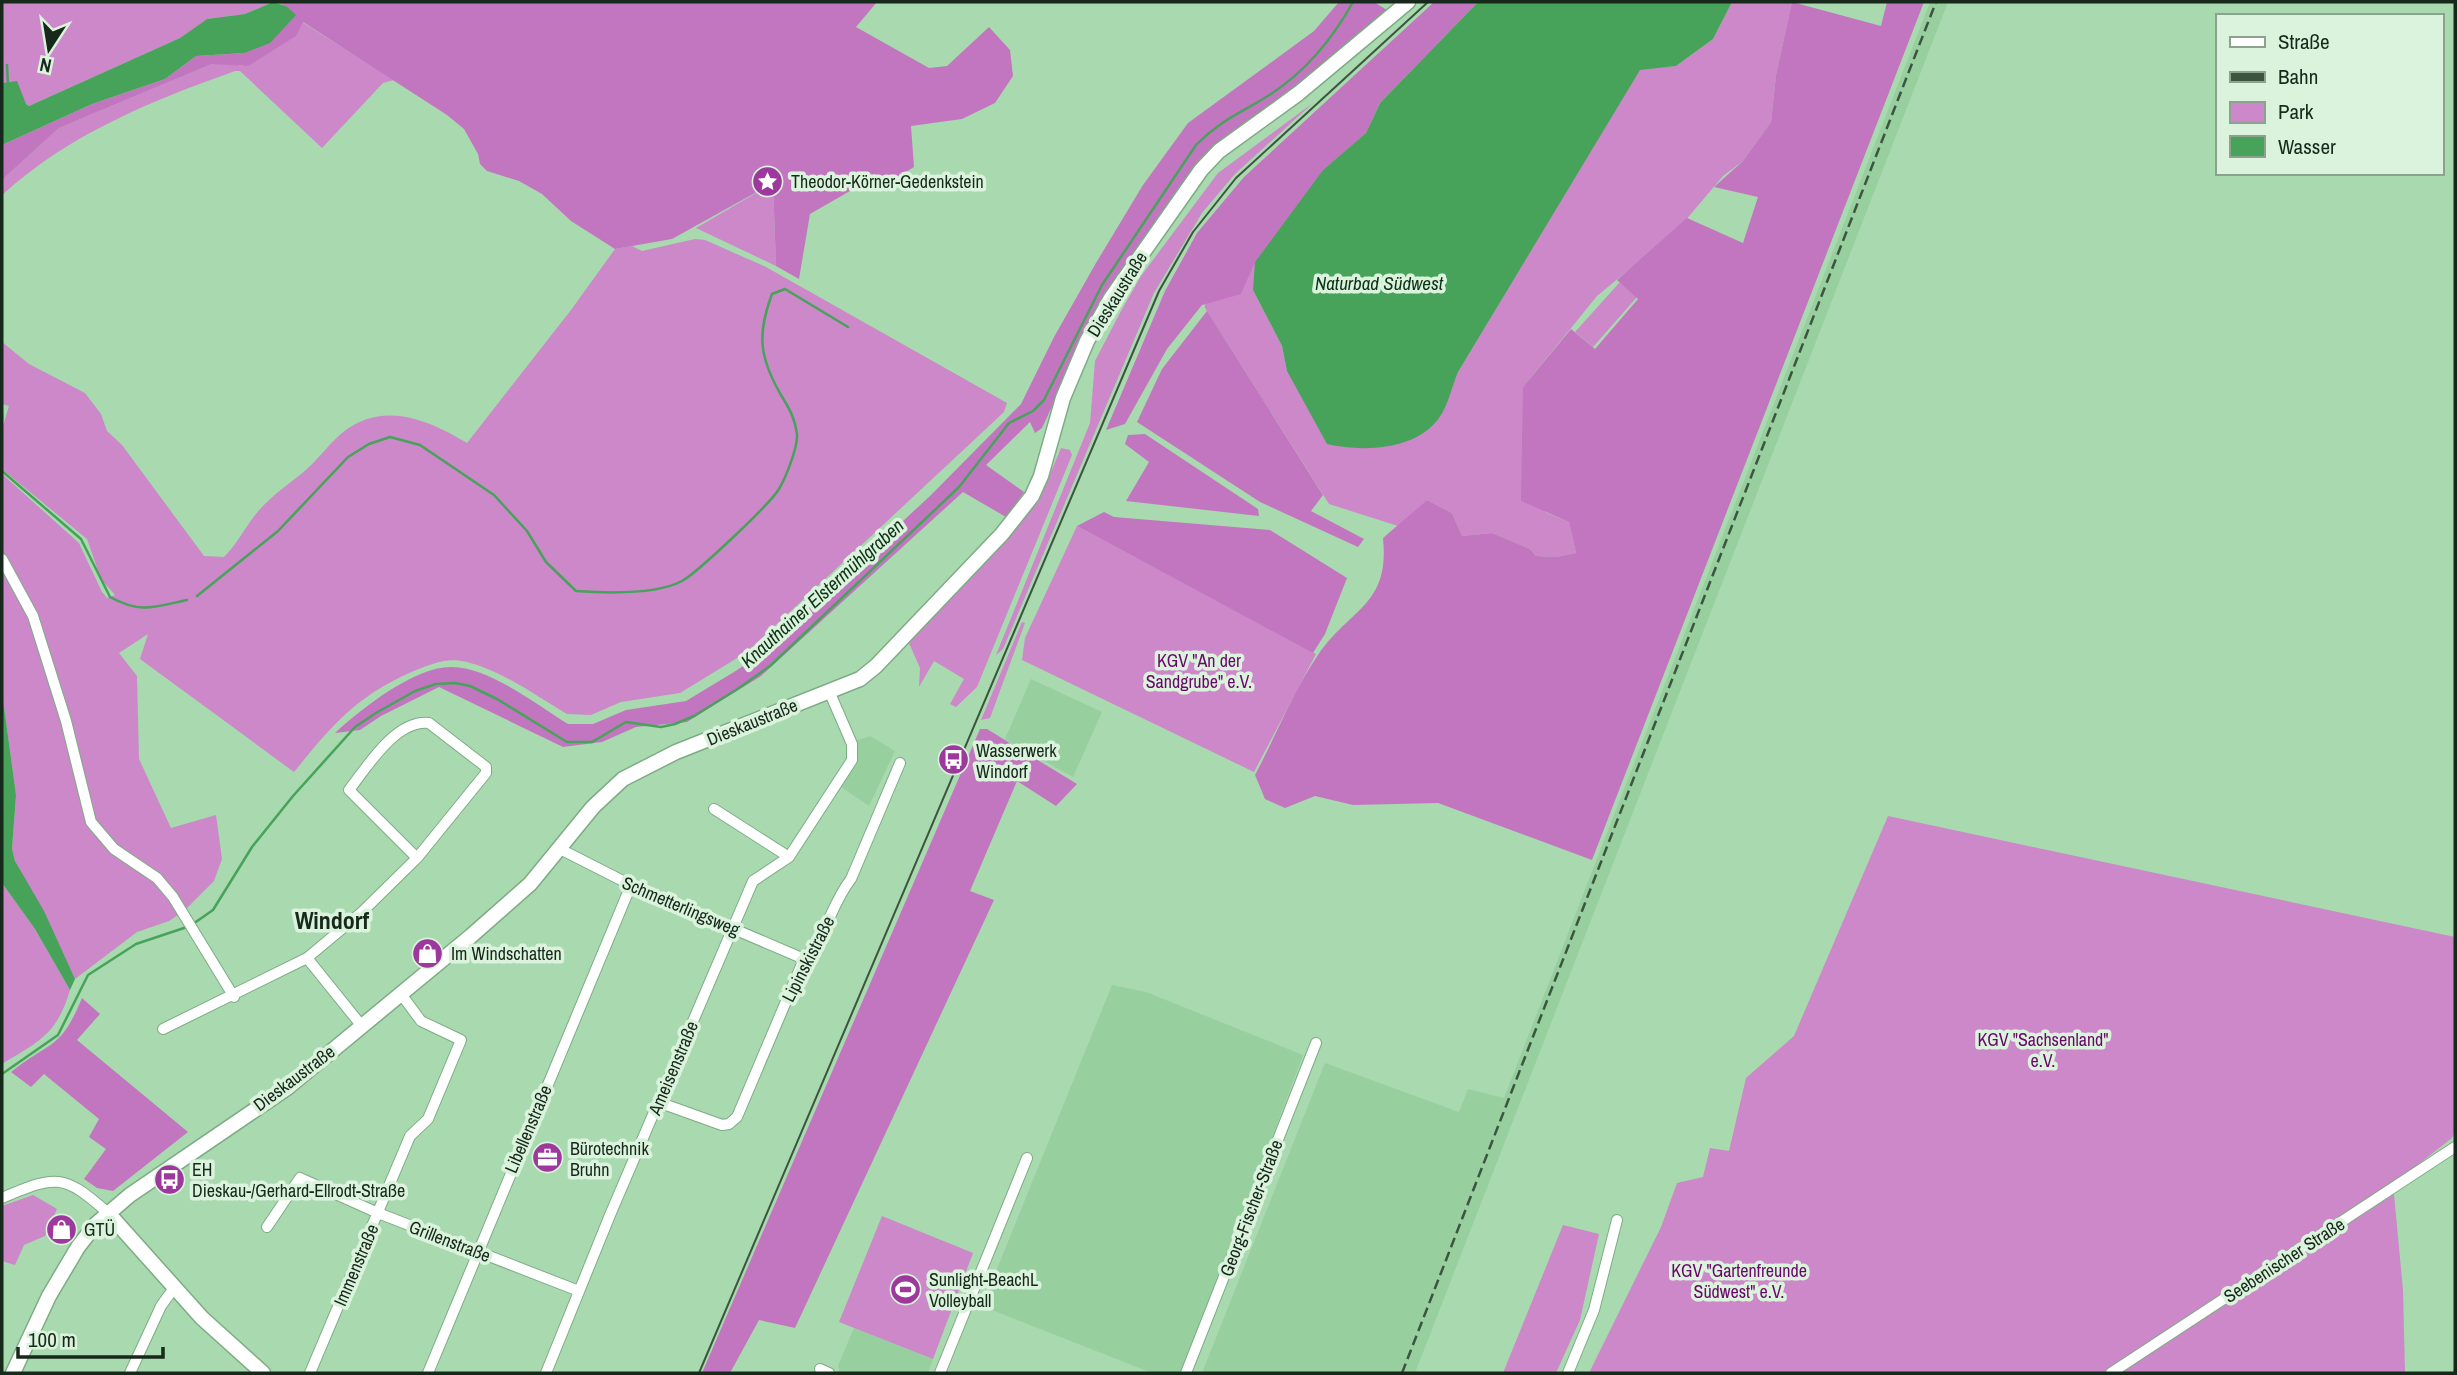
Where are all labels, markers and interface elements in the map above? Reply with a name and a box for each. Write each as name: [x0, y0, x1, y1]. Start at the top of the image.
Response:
north arrow: [14, 14, 84, 84]
legend: [2216, 14, 2443, 175]
text: Straße: [2278, 27, 2330, 56]
text: N: [37, 52, 54, 80]
text: Bahn: [2278, 62, 2318, 91]
text: Park: [2278, 97, 2314, 126]
text: Wasser: [2278, 132, 2336, 161]
place icon: Theodor-Körner-Gedenkstein: [751, 164, 785, 198]
place label: Theodor-Körner-Gedenkstein: [791, 169, 984, 194]
street label: Dieskaustraße: [1081, 247, 1153, 341]
water label: Naturbad Südwest: [1315, 270, 1444, 296]
water label: Knauthainer Elstermühlgraben: [735, 513, 909, 673]
park label: KGV "An der Sandgrube" e.V.: [1146, 648, 1252, 694]
street label: Dieskaustraße: [703, 692, 801, 752]
place label: Wasserwerk Windorf: [976, 738, 1057, 784]
bus stop icon: Wasserwerk Windorf: [936, 743, 970, 777]
street label: Schmetterlingsweg: [618, 870, 744, 942]
district label: Windorf: [295, 904, 370, 936]
street label: Lipinskistraße: [776, 912, 840, 1006]
shop icon: Im Windschatten: [411, 936, 445, 970]
place label: Im Windschatten: [451, 941, 562, 966]
street label: Ameisenstraße: [642, 1017, 704, 1120]
park label: KGV "Sachsenland" e.V.: [1977, 1027, 2109, 1073]
street label: Dieskaustraße: [248, 1039, 340, 1117]
street label: Libellenstraße: [498, 1081, 558, 1177]
place label: Bürotechnik Bruhn: [570, 1136, 649, 1182]
street label: Georg-Fischer-Straße: [1213, 1136, 1289, 1280]
office icon: Bürotechnik Bruhn: [530, 1141, 564, 1175]
place label: EH Dieskau-/Gerhard-Ellrodt-Straße: [192, 1157, 405, 1203]
bus stop icon: EH Dieskau-/Gerhard-Ellrodt-Straße: [152, 1162, 186, 1196]
shop icon: GTÜ: [44, 1212, 78, 1246]
street label: Seebenischer Straße: [2219, 1212, 2349, 1308]
street label: Grillenstraße: [406, 1214, 494, 1268]
place label: GTÜ: [84, 1217, 115, 1242]
street label: Immenstraße: [328, 1220, 384, 1310]
park label: KGV "Gartenfreunde Südwest" e.V.: [1671, 1258, 1807, 1304]
place label: Sunlight-BeachL Volleyball: [929, 1267, 1038, 1313]
sports icon: Sunlight-BeachL Volleyball: [889, 1272, 923, 1306]
scale bar: [18, 1316, 163, 1360]
text: 100 m: [28, 1325, 76, 1354]

